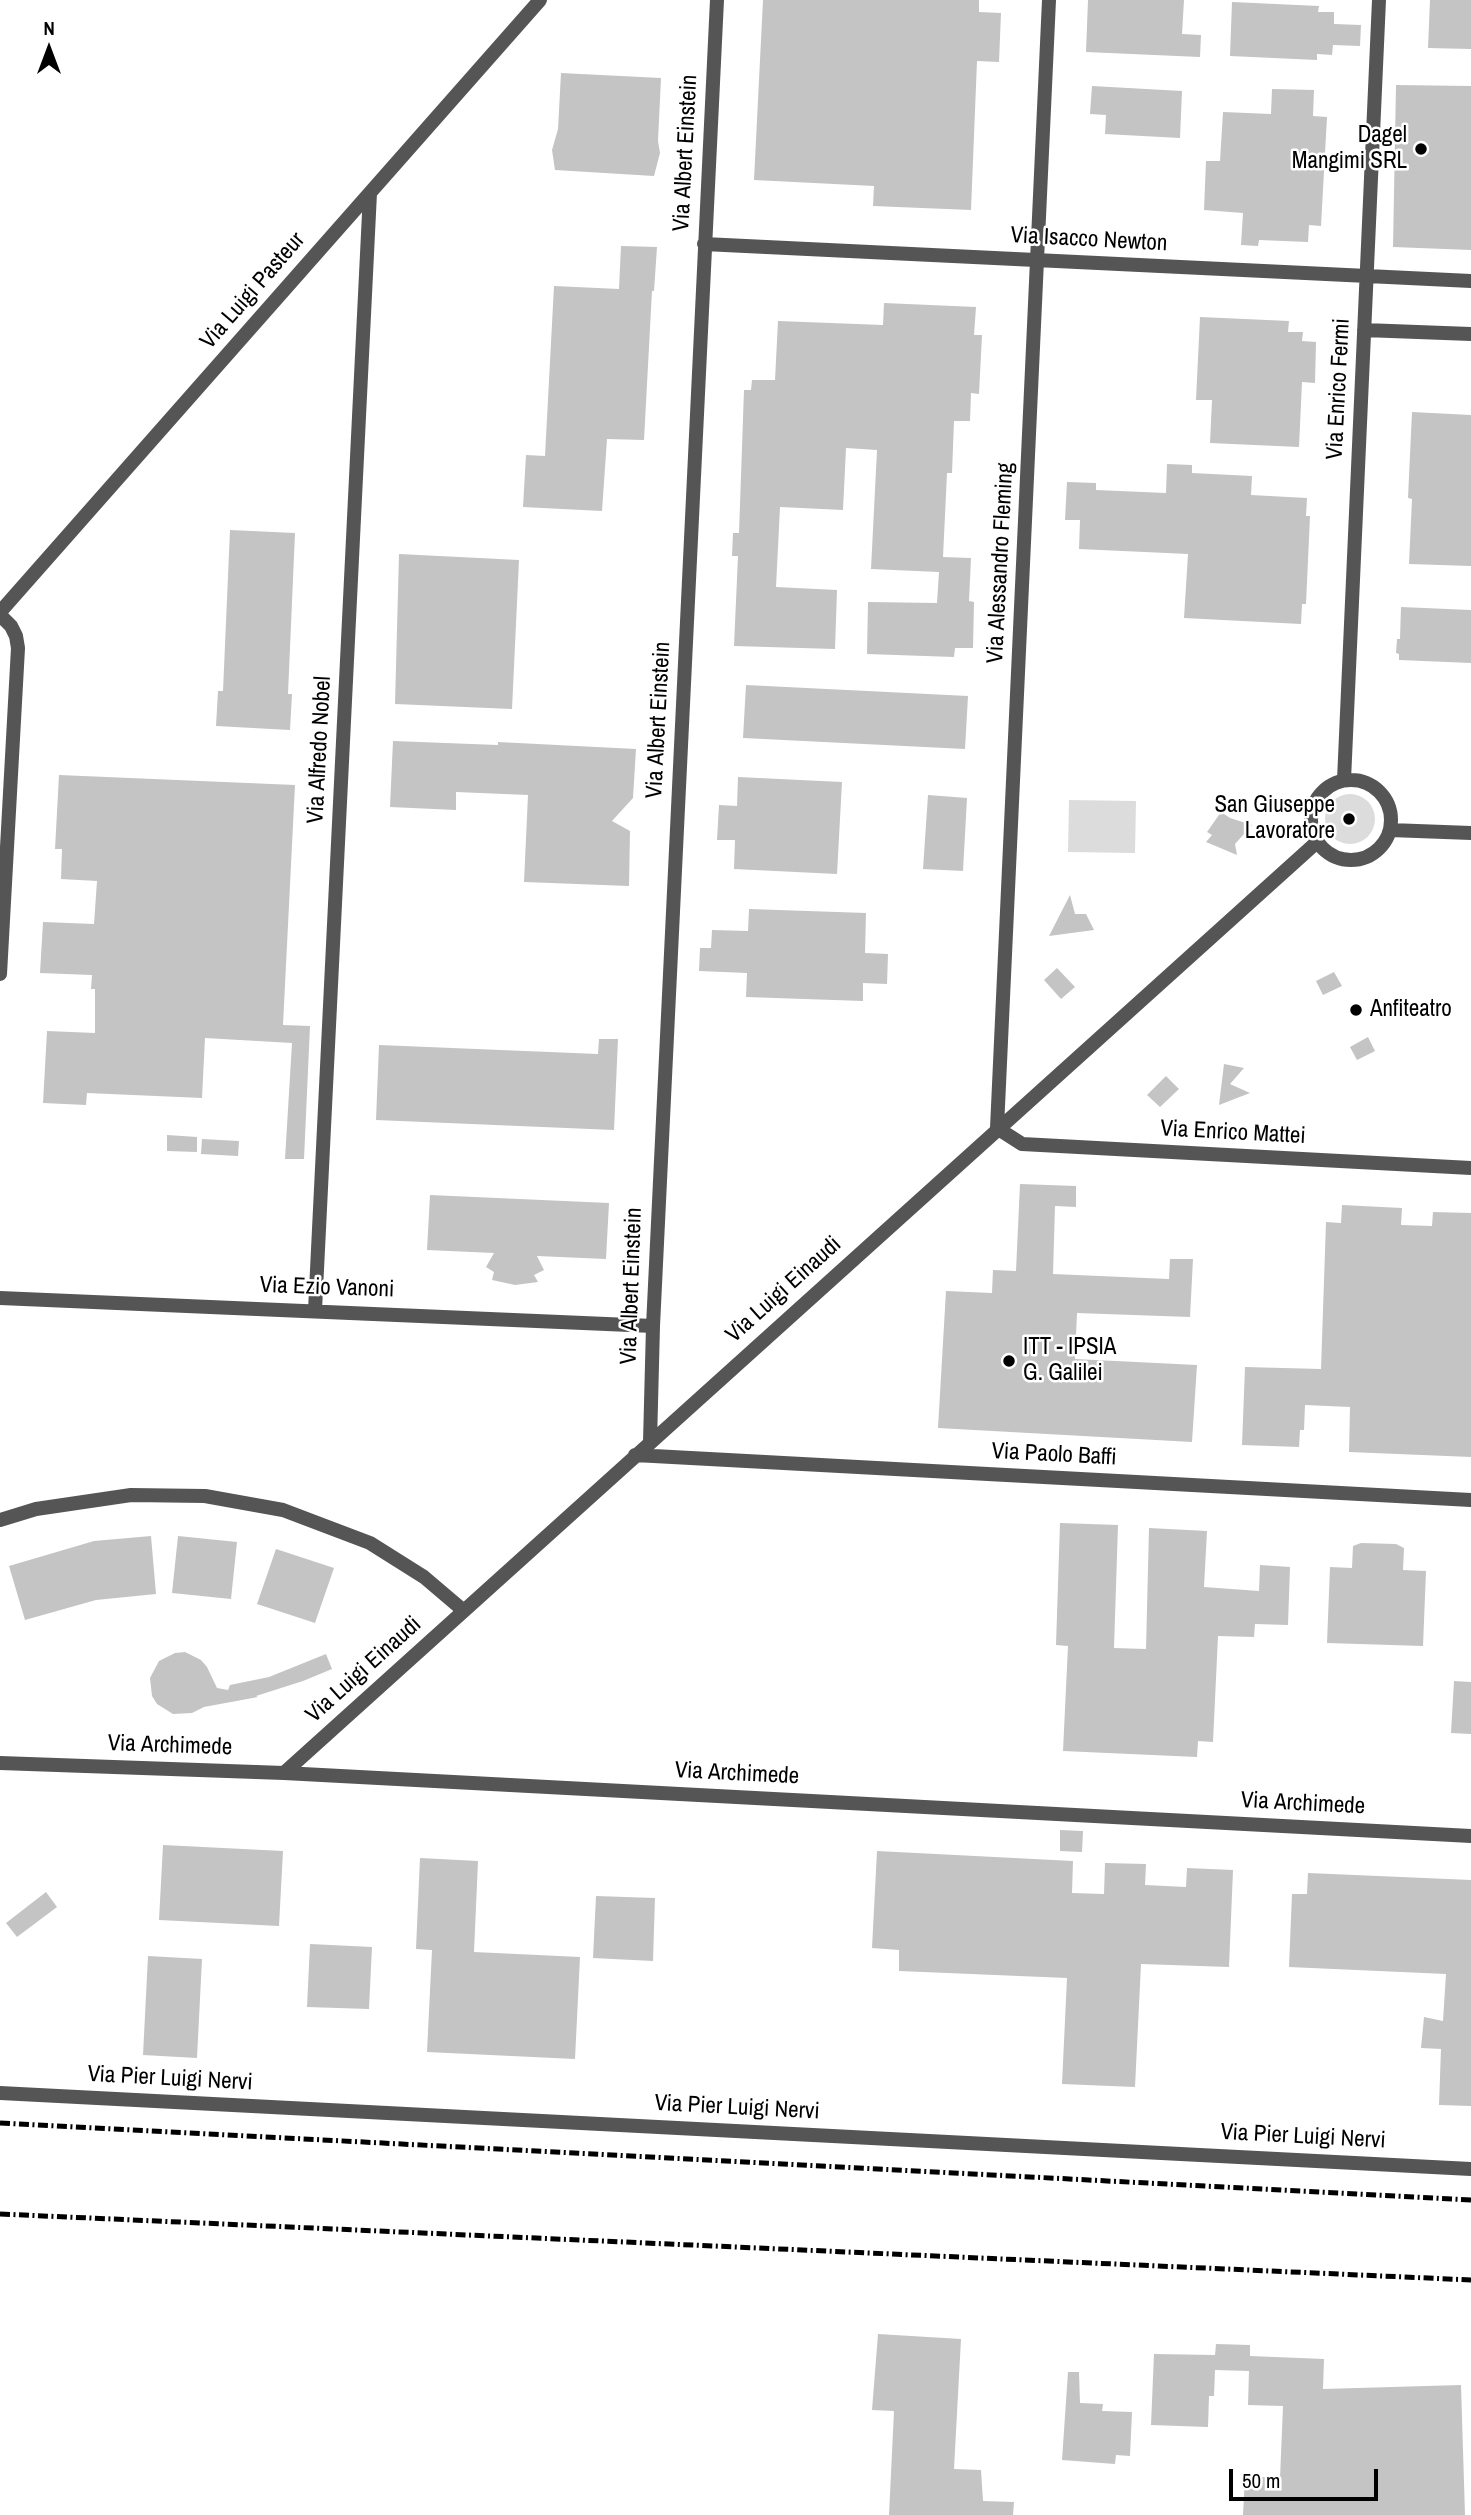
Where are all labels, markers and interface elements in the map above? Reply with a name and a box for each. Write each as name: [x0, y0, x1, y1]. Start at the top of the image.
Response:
north arrow: [14, 14, 84, 84]
text: N: [43, 15, 55, 41]
street label: Via Albert Einstein: [668, 74, 704, 232]
place label: Dagel Mangimi SRL: [1292, 122, 1407, 176]
marker: Dagel Mangimi SRL: [1413, 141, 1429, 157]
street label: Via Isacco Newton: [1010, 222, 1168, 258]
street label: Via Luigi Pasteur: [195, 227, 311, 355]
street label: Via Enrico Fermi: [1322, 318, 1356, 460]
street label: Via Alessandro Fleming: [982, 462, 1020, 664]
street label: Via Albert Einstein: [641, 641, 677, 799]
street label: Via Alfredo Nobel: [302, 676, 338, 824]
place label: San Giuseppe Lavoratore: [1214, 792, 1335, 846]
marker: San Giuseppe Lavoratore: [1341, 811, 1357, 827]
place label: Anfiteatro: [1370, 996, 1452, 1024]
marker: Anfiteatro: [1348, 1002, 1364, 1018]
street label: Via Enrico Mattei: [1160, 1115, 1306, 1151]
street label: Via Albert Einstein: [615, 1207, 649, 1365]
street label: Via Luigi Einaudi: [721, 1231, 847, 1349]
street label: Via Ezio Vanoni: [259, 1272, 395, 1304]
place label: ITT - IPSIA G. Galilei: [1023, 1334, 1116, 1388]
marker: ITT - IPSIA G. Galilei: [1001, 1353, 1017, 1369]
street label: Via Paolo Baffi: [991, 1438, 1117, 1472]
street label: Via Luigi Einaudi: [301, 1611, 427, 1729]
street label: Via Archimede: [107, 1730, 233, 1762]
street label: Via Archimede: [674, 1757, 800, 1791]
street label: Via Archimede: [1240, 1787, 1366, 1821]
street label: Via Pier Luigi Nervi: [87, 2061, 253, 2097]
street label: Via Pier Luigi Nervi: [654, 2090, 820, 2126]
street label: Via Pier Luigi Nervi: [1220, 2119, 1386, 2155]
scale bar: [1233, 2456, 1382, 2500]
text: 50 m: [1242, 2466, 1280, 2495]

